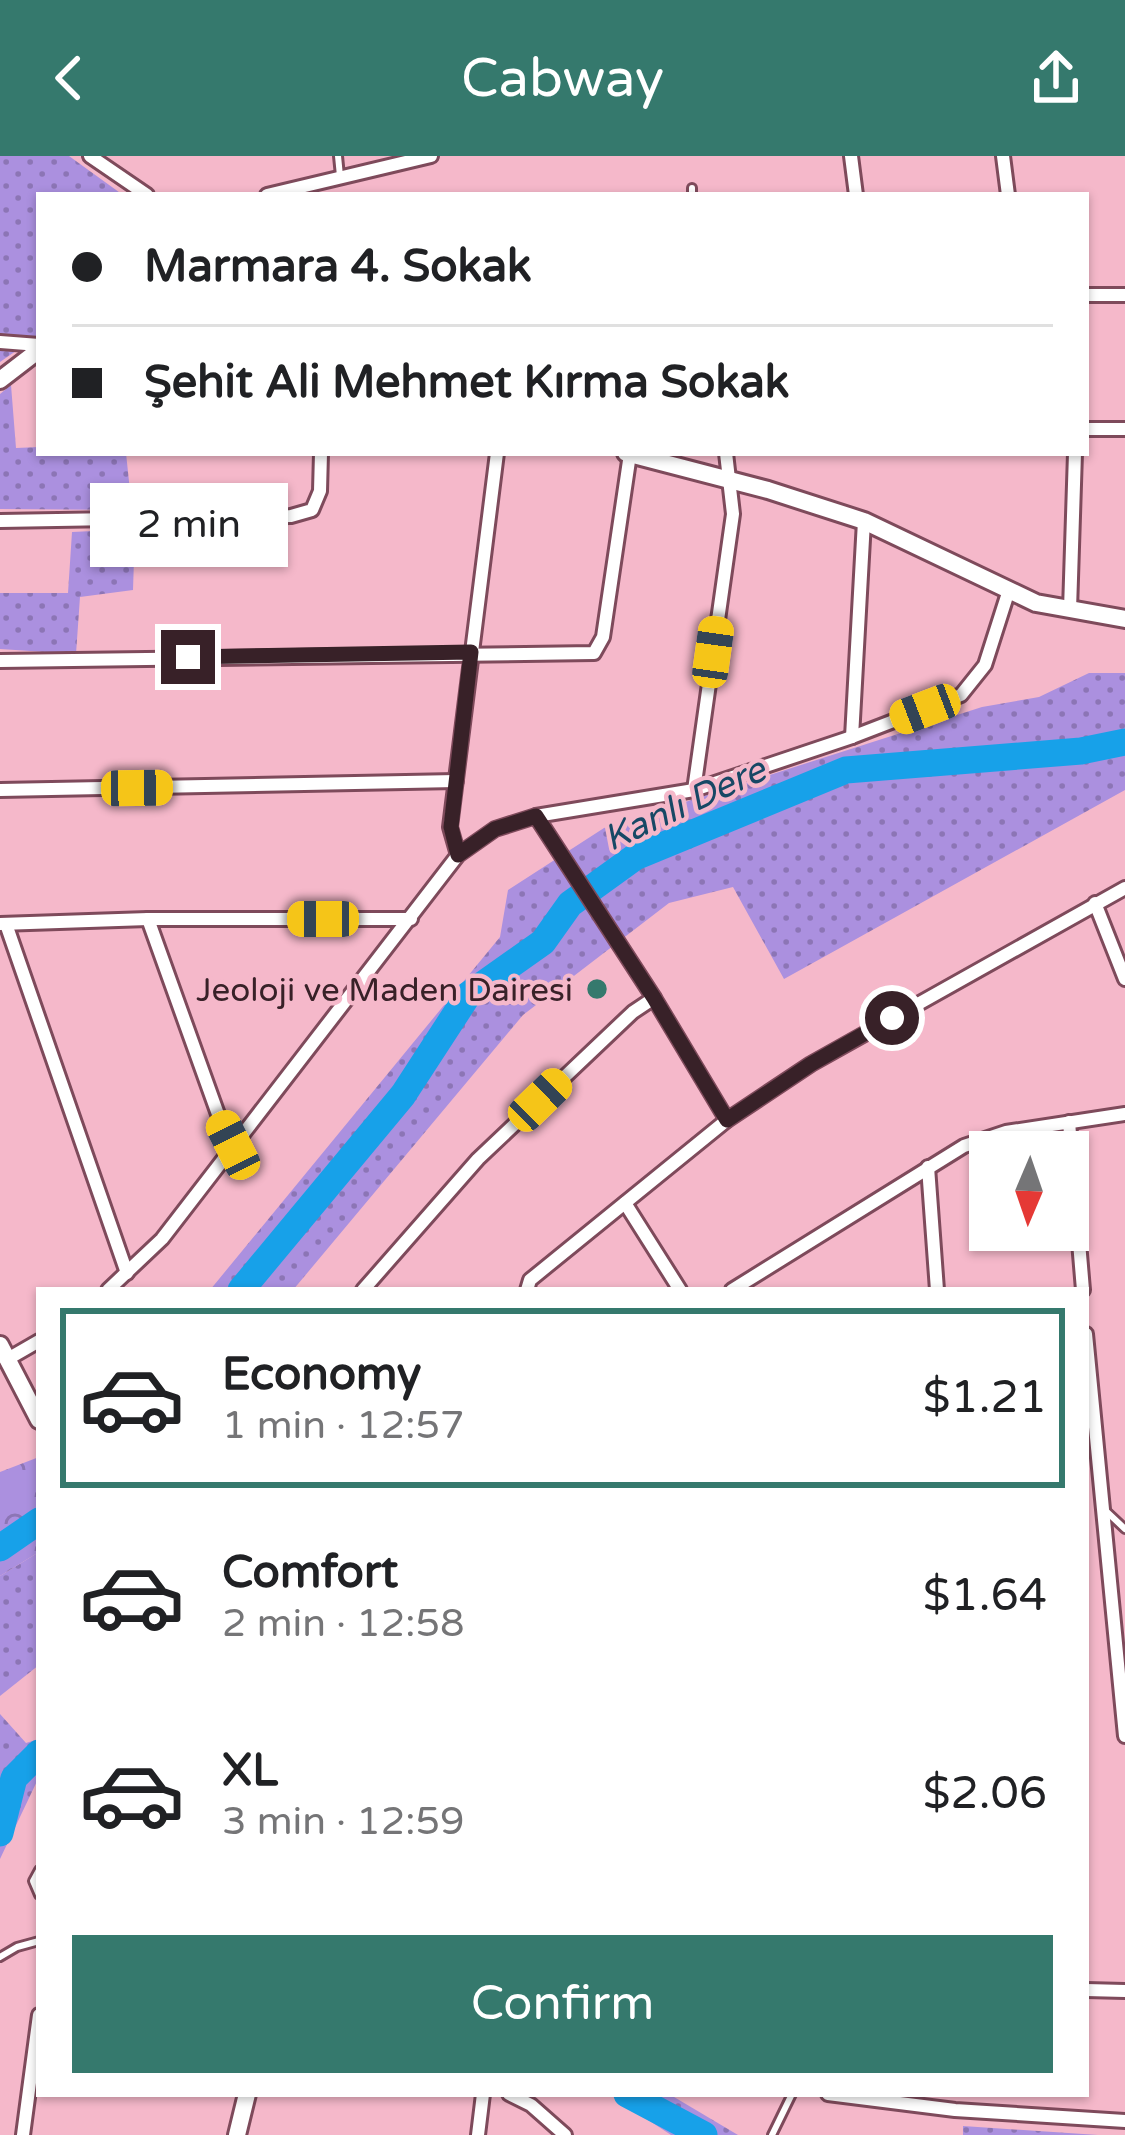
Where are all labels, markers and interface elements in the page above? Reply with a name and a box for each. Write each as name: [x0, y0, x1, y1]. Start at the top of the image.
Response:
icon: back: [36, 45, 102, 111]
icon: share: [1023, 45, 1089, 111]
text: Cabway: [461, 46, 664, 111]
text: Marmara 4. Sokak: [144, 240, 531, 294]
text: Şehit Ali Mehmet Kırma Sokak: [144, 356, 789, 410]
callout: 2 min: [89, 483, 287, 567]
text: 2 min: [137, 501, 241, 548]
car: [690, 614, 736, 690]
route end: [161, 630, 215, 684]
car: [885, 679, 965, 739]
water label: Kanlı Dere: [597, 747, 774, 861]
car: [101, 769, 173, 807]
car: [287, 901, 359, 937]
place label: Jeoloji ve Maden Dairesi: [196, 971, 573, 1010]
marker: Jeoloji ve Maden Dairesi: [584, 976, 610, 1002]
route start: [865, 991, 919, 1045]
car: [502, 1062, 578, 1138]
car: [201, 1105, 265, 1185]
north arrow: [969, 1131, 1089, 1251]
map controls: [969, 1131, 1089, 1251]
icon: car: [78, 1344, 186, 1452]
text: Economy: [222, 1348, 421, 1402]
text: $1.21: [923, 1371, 1047, 1425]
text: 1 min · 12:57: [222, 1402, 464, 1449]
icon: car: [78, 1542, 186, 1650]
text: Comfort: [222, 1546, 398, 1600]
text: $1.64: [923, 1569, 1047, 1623]
text: 2 min · 12:58: [222, 1600, 464, 1647]
icon: car: [78, 1740, 186, 1848]
text: XL: [222, 1744, 278, 1798]
text: $2.06: [923, 1767, 1047, 1821]
text: 3 min · 12:59: [222, 1798, 464, 1845]
button: Confirm: [72, 1935, 1053, 2073]

